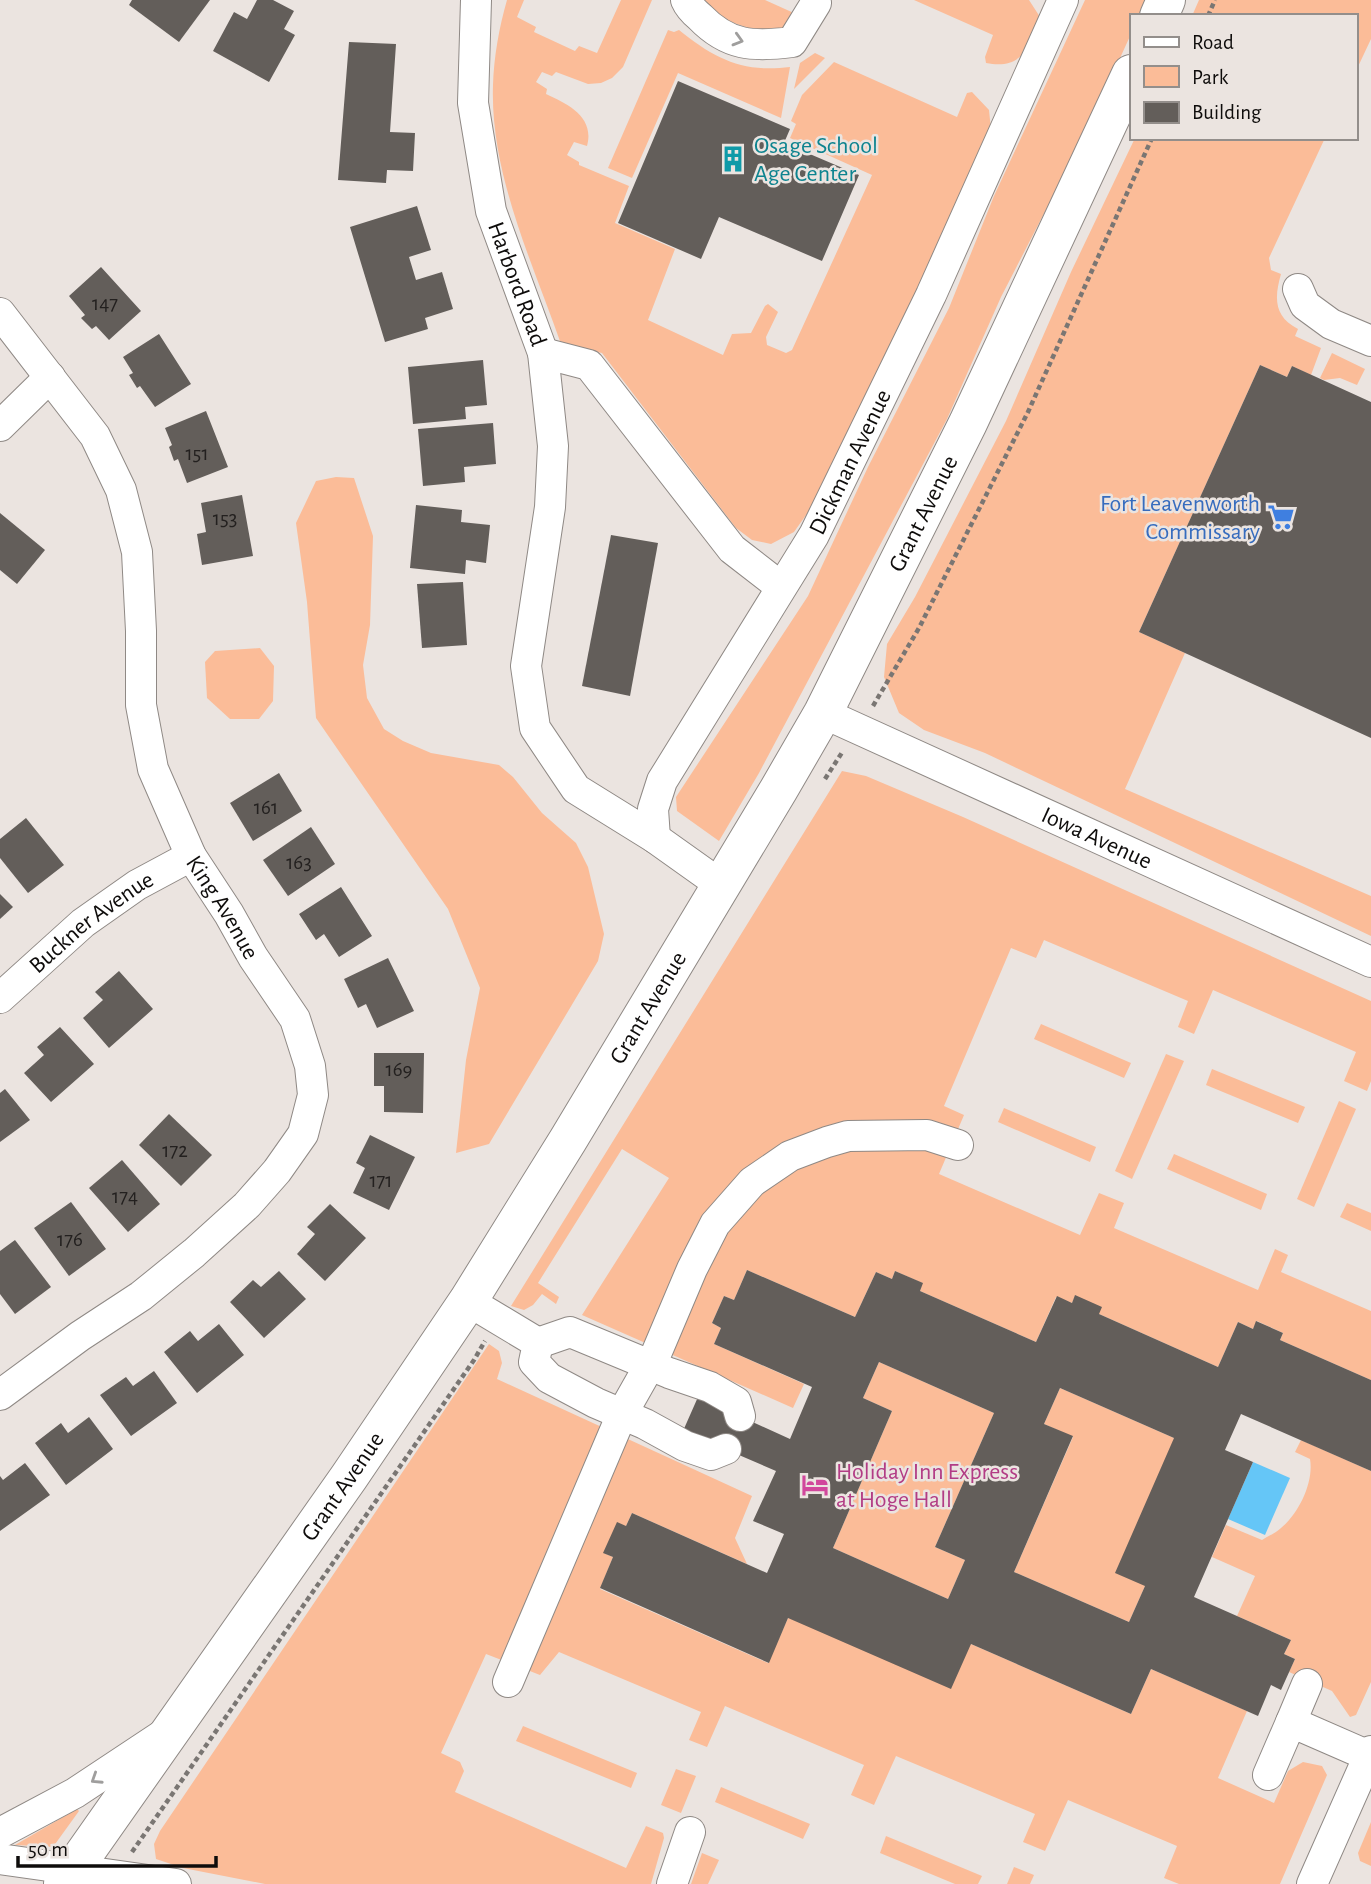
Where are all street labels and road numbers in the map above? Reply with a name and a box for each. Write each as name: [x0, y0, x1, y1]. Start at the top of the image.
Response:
street label: Harbord Road: [483, 219, 550, 349]
street label: Dickman Avenue: [805, 386, 896, 539]
street label: Grant Avenue: [885, 452, 963, 576]
street label: Iowa Avenue: [1038, 803, 1155, 874]
street label: King Avenue: [181, 852, 263, 964]
street label: Buckner Avenue: [25, 868, 158, 978]
street label: Grant Avenue: [606, 948, 691, 1068]
street label: Grant Avenue: [297, 1428, 389, 1546]

